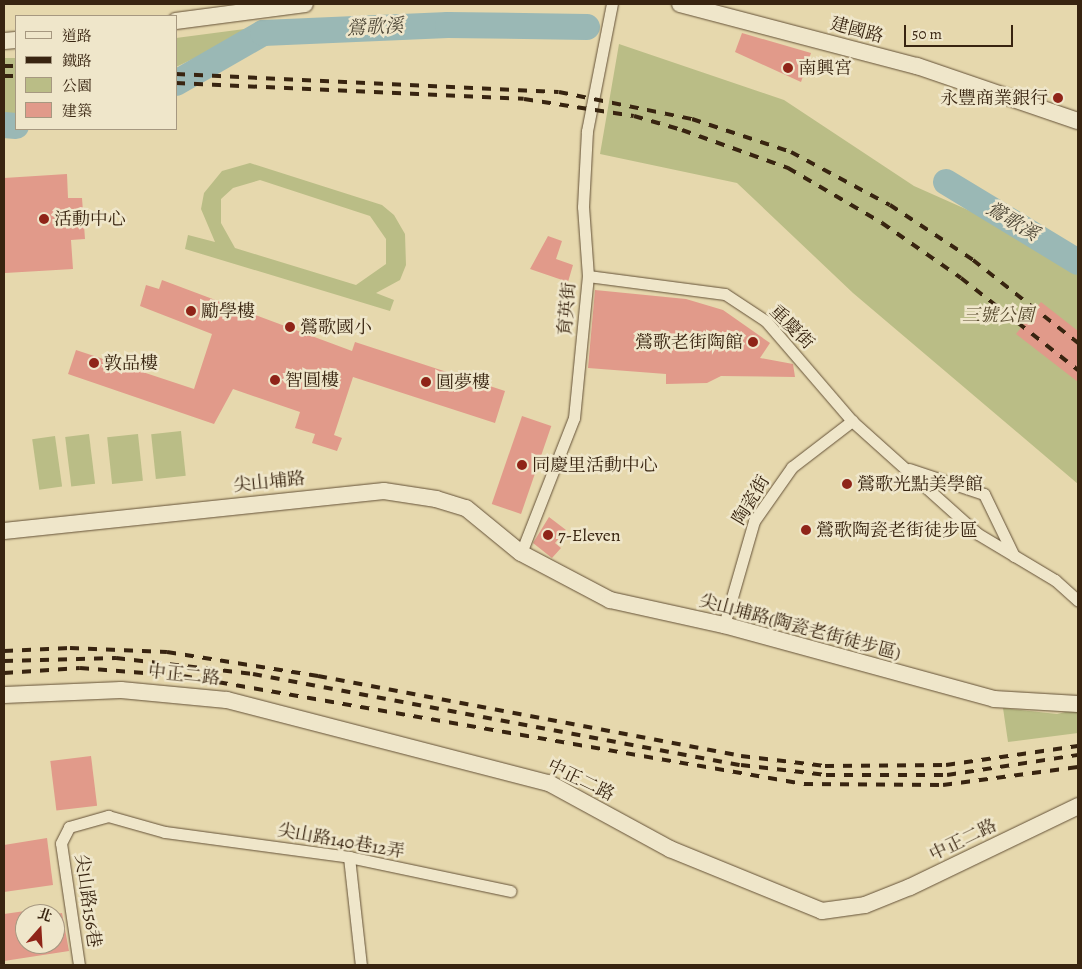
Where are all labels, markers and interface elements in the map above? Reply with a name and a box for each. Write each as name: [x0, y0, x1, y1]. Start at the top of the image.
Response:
street label: 建國路: [828, 13, 886, 47]
legend: [15, 15, 178, 130]
water label: 鶯歌溪: [346, 15, 404, 41]
scale bar: [907, 15, 1016, 47]
text: 50 m: [912, 24, 942, 44]
text: 道路: [62, 26, 92, 46]
text: 鐵路: [62, 51, 92, 71]
place label: 南興宮: [798, 57, 852, 79]
marker: 南興宮: [782, 62, 794, 74]
text: 公園: [62, 76, 92, 96]
place label: 永豐商業銀行: [940, 87, 1048, 109]
marker: 永豐商業銀行: [1052, 92, 1064, 104]
text: 建築: [62, 101, 92, 121]
water label: 鶯歌溪: [982, 198, 1042, 246]
place label: 活動中心: [54, 208, 126, 230]
marker: 活動中心: [38, 213, 50, 225]
street label: 育英街: [554, 281, 580, 337]
place label: 勵學樓: [201, 300, 255, 322]
street label: 重慶街: [765, 300, 819, 354]
park label: 三號公園: [962, 304, 1034, 326]
marker: 勵學樓: [185, 305, 197, 317]
place label: 鶯歌國小: [300, 316, 372, 338]
marker: 鶯歌國小: [284, 321, 296, 333]
place label: 鶯歌老街陶館: [635, 331, 743, 353]
marker: 鶯歌老街陶館: [747, 336, 759, 348]
place label: 敦品樓: [104, 352, 158, 374]
marker: 敦品樓: [88, 357, 100, 369]
place label: 智圓樓: [285, 369, 339, 391]
place label: 圓夢樓: [436, 371, 490, 393]
marker: 智圓樓: [269, 374, 281, 386]
marker: 圓夢樓: [420, 376, 432, 388]
place label: 同慶里活動中心: [532, 454, 658, 476]
marker: 同慶里活動中心: [516, 459, 528, 471]
street label: 尖山埔路: [232, 467, 306, 497]
street label: 陶瓷街: [728, 471, 774, 529]
place label: 鶯歌光點美學館: [857, 473, 983, 495]
marker: 鶯歌光點美學館: [841, 478, 853, 490]
place label: 鶯歌陶瓷老街徒步區: [816, 519, 978, 541]
place label: 7-Eleven: [558, 524, 621, 546]
marker: 鶯歌陶瓷老街徒步區: [800, 524, 812, 536]
marker: 7-Eleven: [542, 529, 554, 541]
street label: 尖山埔路(陶瓷老街徒步區): [697, 590, 903, 664]
street label: 中正二路: [147, 660, 221, 690]
street label: 中正二路: [544, 755, 618, 805]
street label: 中正二路: [926, 815, 1000, 865]
street label: 尖山路140巷12弄: [276, 819, 406, 863]
street label: 尖山路156巷: [71, 853, 105, 949]
north arrow: [15, 904, 65, 954]
text: 北: [35, 904, 54, 927]

